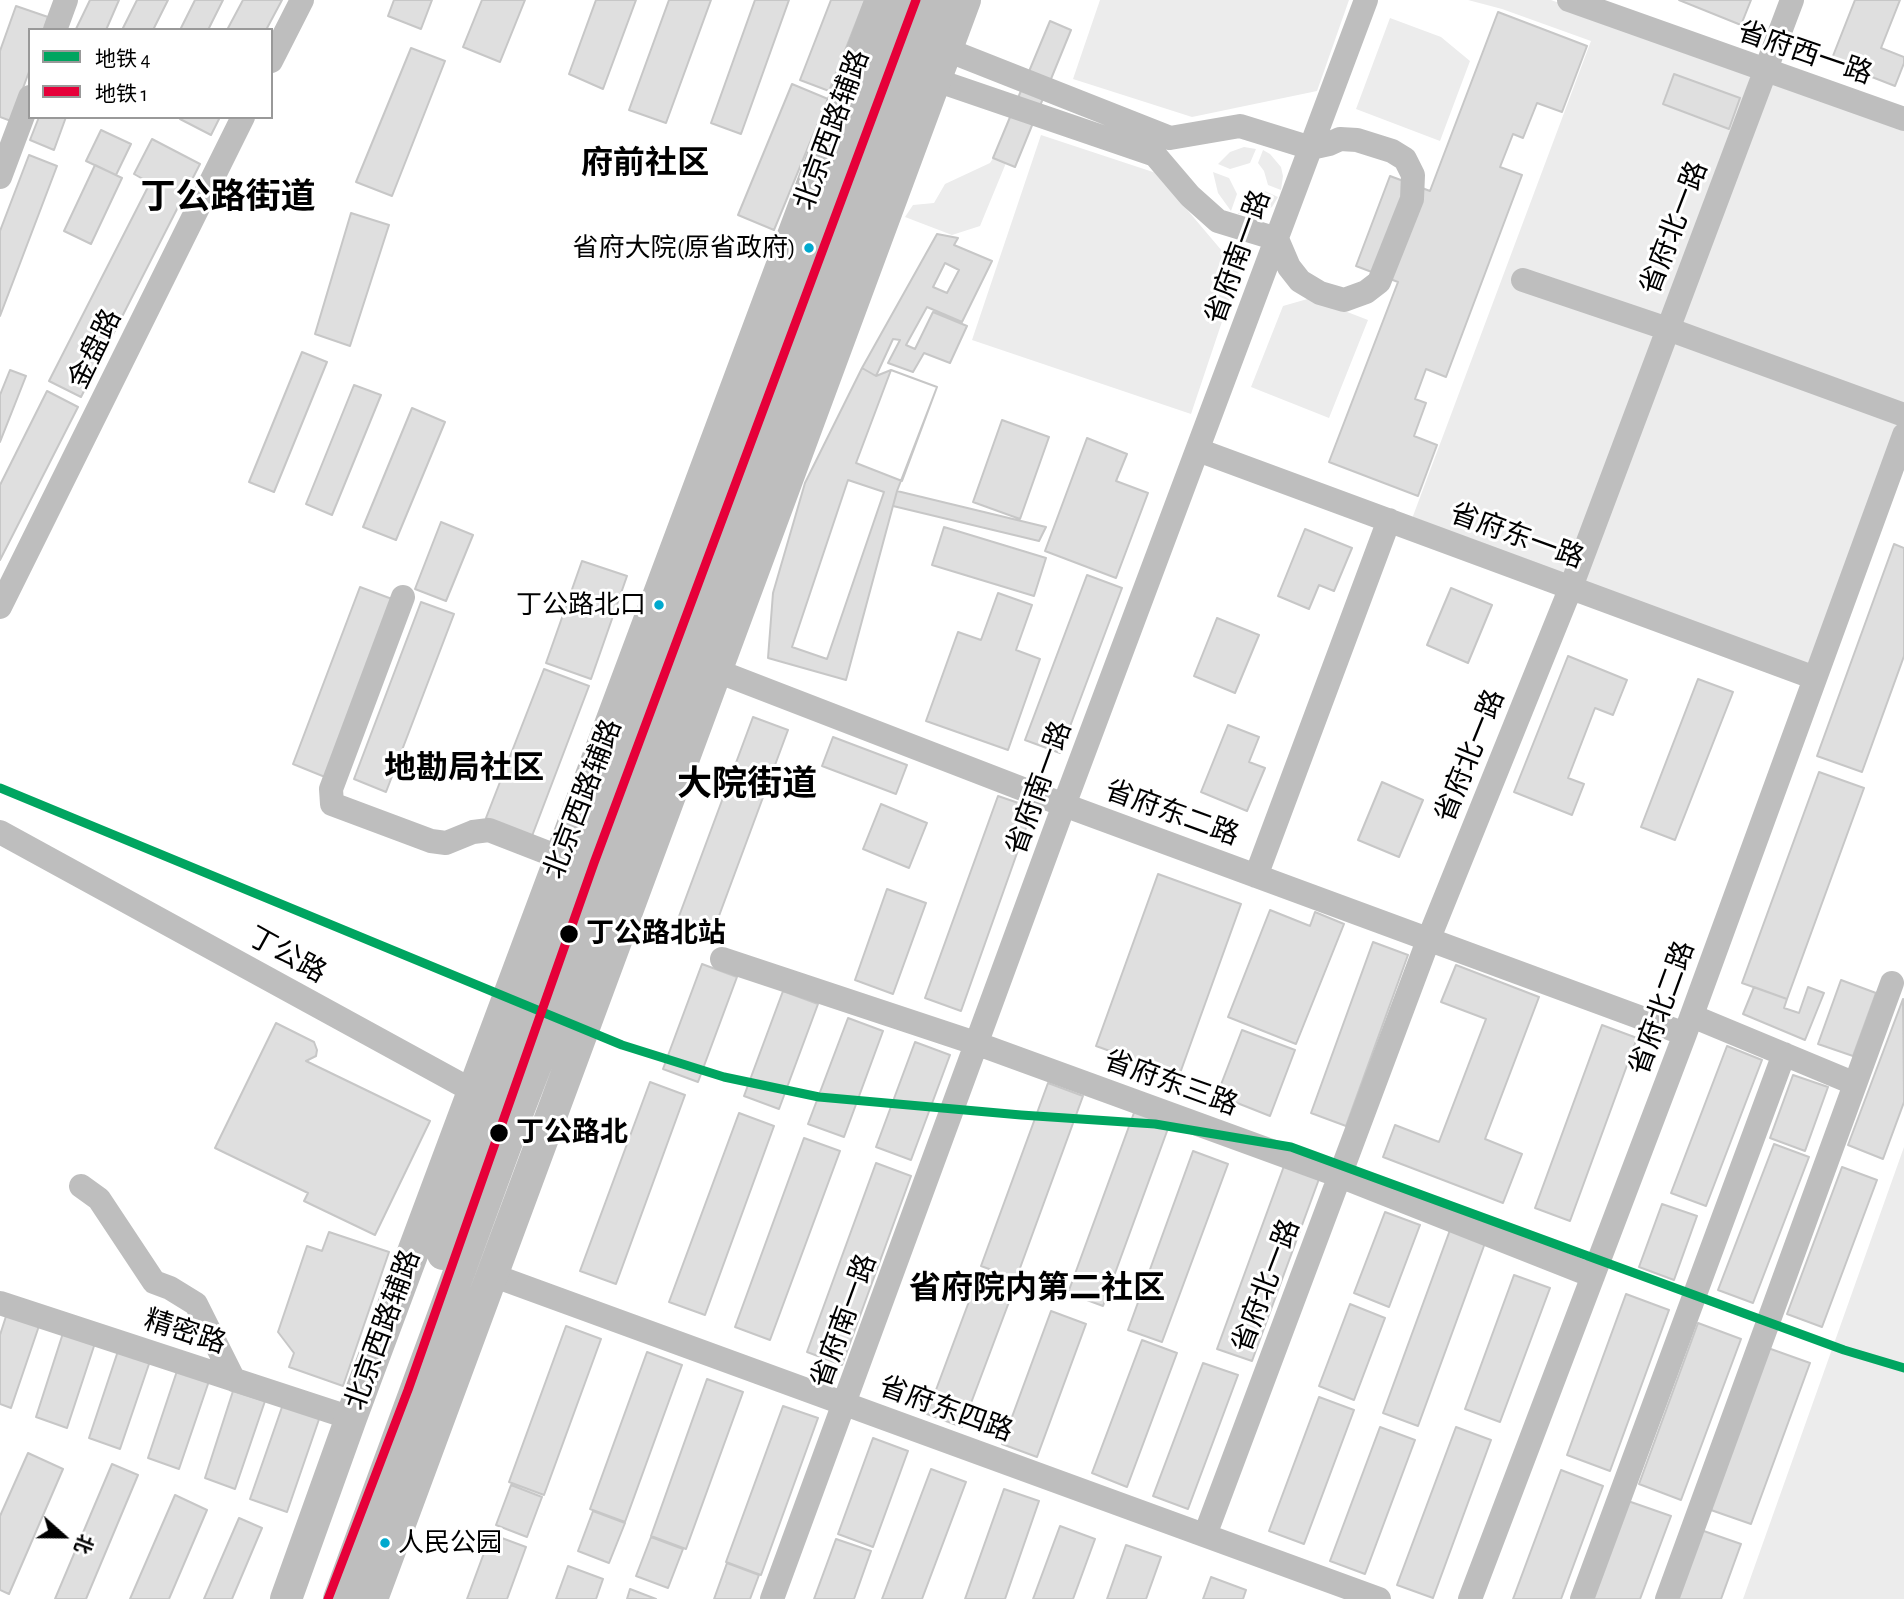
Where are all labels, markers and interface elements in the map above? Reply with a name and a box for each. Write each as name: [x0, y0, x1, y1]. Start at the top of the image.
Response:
street label: 省府西一路: [1733, 14, 1877, 92]
legend: [28, 28, 273, 119]
street label: 北京西路辅路: [787, 45, 877, 215]
text: 地铁 4: [95, 49, 151, 70]
text: 地铁 1: [95, 84, 148, 105]
district label: 府前社区: [581, 144, 709, 182]
street label: 省府北一路: [1633, 157, 1715, 299]
district label: 丁公路街道: [141, 176, 315, 218]
street label: 省府南一路: [1198, 185, 1278, 329]
place label: 省府大院(原省政府): [573, 232, 796, 264]
marker: 省府大院(原省政府): [802, 241, 816, 255]
street label: 金盘路: [61, 304, 129, 394]
street label: 省府东一路: [1445, 496, 1589, 576]
place label: 丁公路北口: [516, 589, 646, 621]
marker: 丁公路北口: [652, 598, 666, 612]
street label: 省府北一路: [1428, 685, 1512, 827]
street label: 北京西路辅路: [537, 715, 629, 883]
street label: 省府南一路: [999, 716, 1079, 860]
district label: 地勘局社区: [384, 749, 544, 787]
district label: 大院街道: [677, 763, 817, 805]
street label: 省府东二路: [1100, 773, 1244, 853]
place label: 丁公路北站: [586, 917, 726, 951]
street label: 丁公路: [242, 920, 332, 990]
marker: 丁公路北站: [558, 923, 580, 945]
street label: 省府北二路: [1622, 936, 1702, 1080]
street label: 省府东三路: [1099, 1043, 1243, 1123]
place label: 丁公路北: [516, 1116, 628, 1150]
marker: 丁公路北: [488, 1122, 510, 1144]
street label: 省府北一路: [1225, 1215, 1307, 1357]
street label: 北京西路辅路: [338, 1245, 428, 1415]
street label: 省府南一路: [804, 1249, 884, 1393]
district label: 省府院内第二社区: [909, 1269, 1165, 1307]
street label: 精密路: [140, 1303, 230, 1361]
street label: 省府东四路: [874, 1369, 1018, 1449]
north arrow: [28, 1501, 98, 1571]
place label: 人民公园: [398, 1527, 502, 1559]
text: 北: [71, 1531, 95, 1556]
marker: 人民公园: [378, 1536, 392, 1550]

